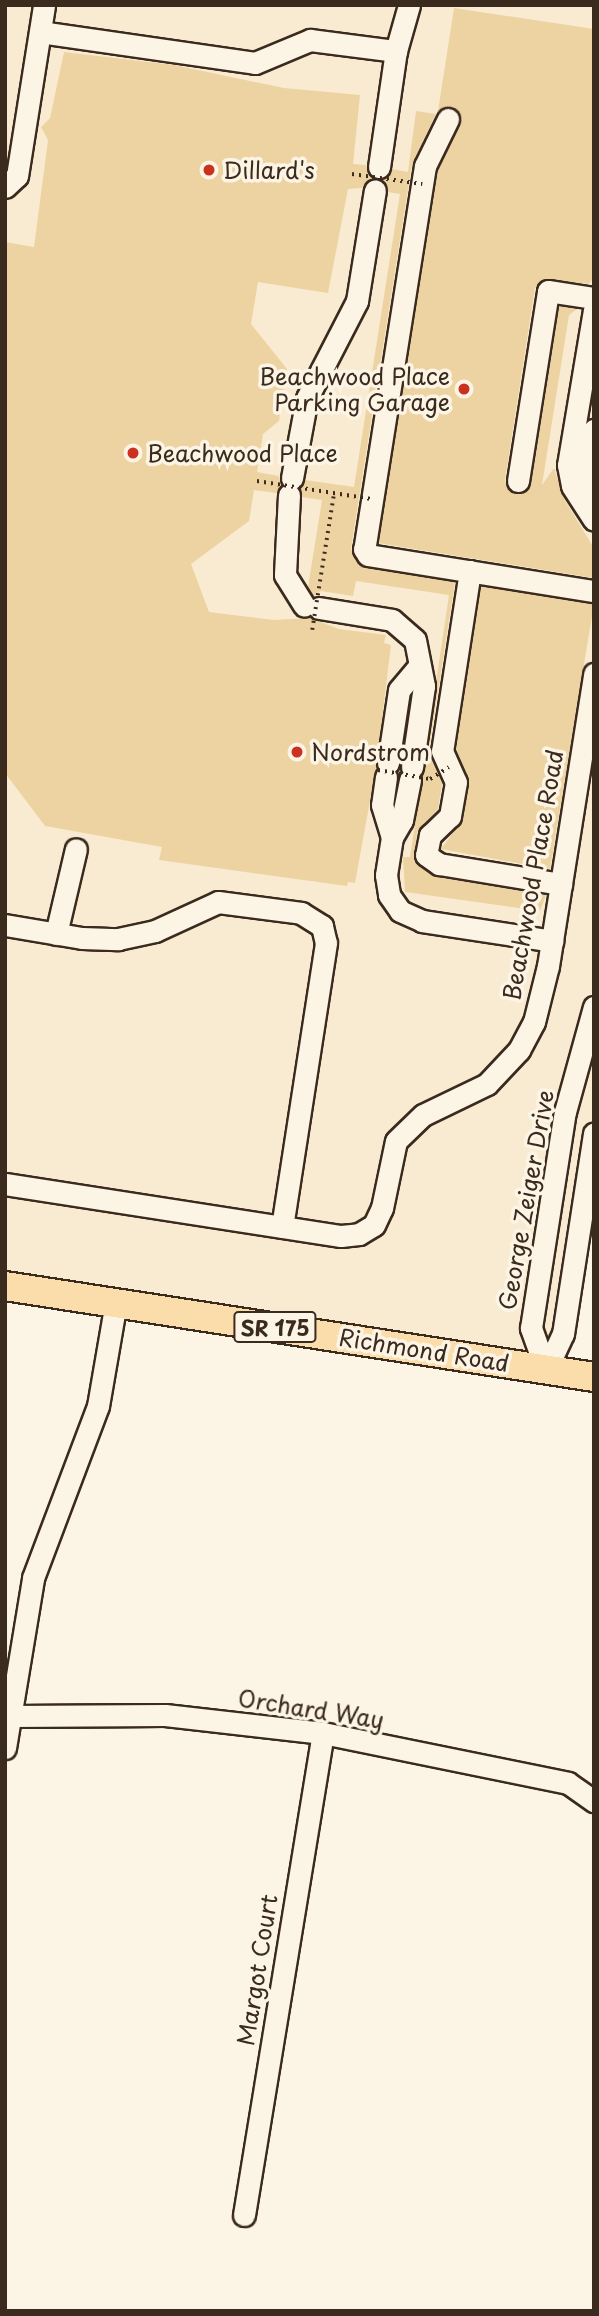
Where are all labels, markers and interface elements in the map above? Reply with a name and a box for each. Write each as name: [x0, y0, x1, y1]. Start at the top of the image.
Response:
place label: Dillard's: [223, 156, 315, 184]
marker: Dillard's: [201, 162, 217, 178]
place label: Beachwood Place Parking Garage: [258, 362, 450, 416]
marker: Beachwood Place Parking Garage: [456, 381, 472, 397]
place label: Beachwood Place: [147, 439, 339, 467]
marker: Beachwood Place: [125, 445, 141, 461]
place label: Nordstrom: [311, 738, 430, 766]
marker: Nordstrom: [289, 744, 305, 760]
street label: Beachwood Place Road: [497, 747, 569, 1003]
street label: George Zeiger Drive: [493, 1088, 559, 1312]
road number: SR 175: [231, 1310, 319, 1344]
street label: Richmond Road: [337, 1323, 511, 1377]
street label: Orchard Way: [235, 1684, 387, 1734]
street label: Margot Court: [231, 1892, 283, 2048]

